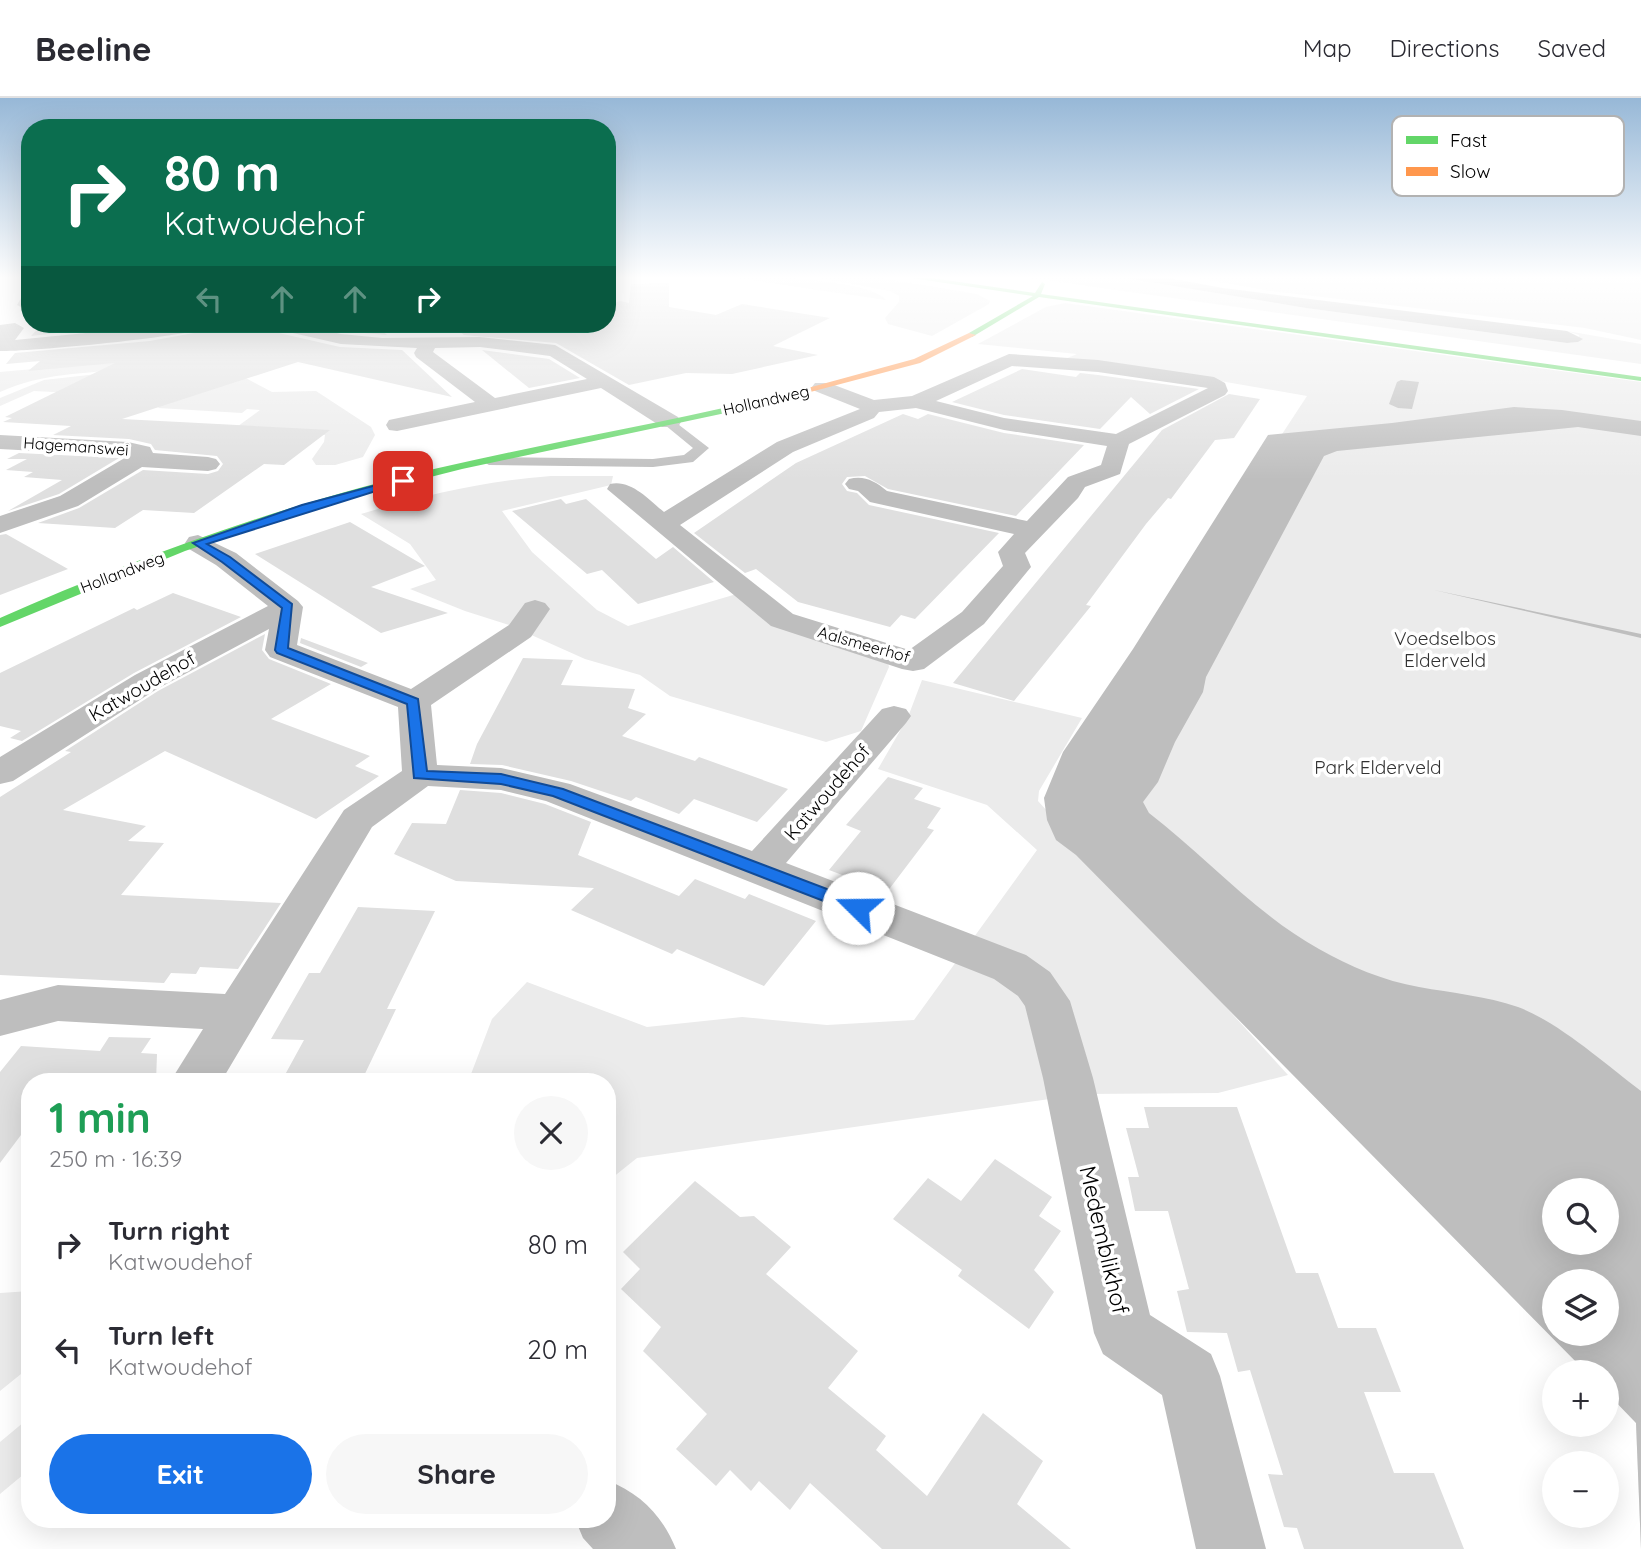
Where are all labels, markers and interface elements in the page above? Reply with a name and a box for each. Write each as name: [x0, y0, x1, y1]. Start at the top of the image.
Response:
text: Beeline: [35, 28, 151, 69]
text: Map: [1303, 33, 1352, 63]
text: Directions: [1390, 33, 1500, 63]
text: Saved: [1538, 33, 1606, 63]
legend: [1392, 116, 1624, 196]
text: Fast: [1450, 128, 1487, 152]
text: 80 m: [164, 142, 280, 203]
icon: right: [49, 147, 140, 238]
text: Slow: [1450, 159, 1491, 183]
text: Katwoudehof: [164, 203, 365, 243]
icon: left: [190, 280, 228, 318]
icon: ahead: [263, 280, 301, 318]
icon: ahead: [336, 280, 374, 318]
icon: right: [409, 280, 447, 318]
street label: Hollandweg: [721, 380, 811, 420]
street label: Hagemanswei: [23, 432, 129, 460]
pin: [373, 451, 433, 511]
icon: arrive: [384, 462, 422, 500]
street label: Hollandweg: [77, 547, 167, 597]
street label: Aalsmeerhof: [816, 621, 913, 667]
park label: Voedselbos Elderveld: [1394, 626, 1496, 672]
street label: Katwoudehof: [84, 646, 200, 726]
street label: Katwoudehof: [779, 739, 875, 845]
park label: Park Elderveld: [1314, 755, 1442, 779]
position arrow: [821, 871, 895, 945]
text: 1 min: [49, 1091, 151, 1144]
button: close: [514, 1096, 588, 1170]
text: 250 m · 16:39: [49, 1144, 182, 1173]
street label: Medemblikhof: [1073, 1163, 1136, 1317]
map controls: [1542, 1178, 1619, 1528]
button: search: [1542, 1178, 1619, 1255]
text: Turn right: [108, 1214, 230, 1247]
icon: right: [49, 1226, 87, 1264]
text: 80 m: [528, 1228, 588, 1261]
text: Katwoudehof: [108, 1247, 253, 1276]
button: layers: [1542, 1269, 1619, 1346]
text: Turn left: [108, 1319, 215, 1352]
icon: left: [49, 1331, 87, 1369]
text: 20 m: [527, 1333, 588, 1366]
text: Katwoudehof: [108, 1352, 253, 1381]
button: +: [1542, 1360, 1619, 1437]
button: Exit: [49, 1434, 312, 1514]
button: Share: [326, 1434, 588, 1514]
button: −: [1542, 1451, 1619, 1528]

